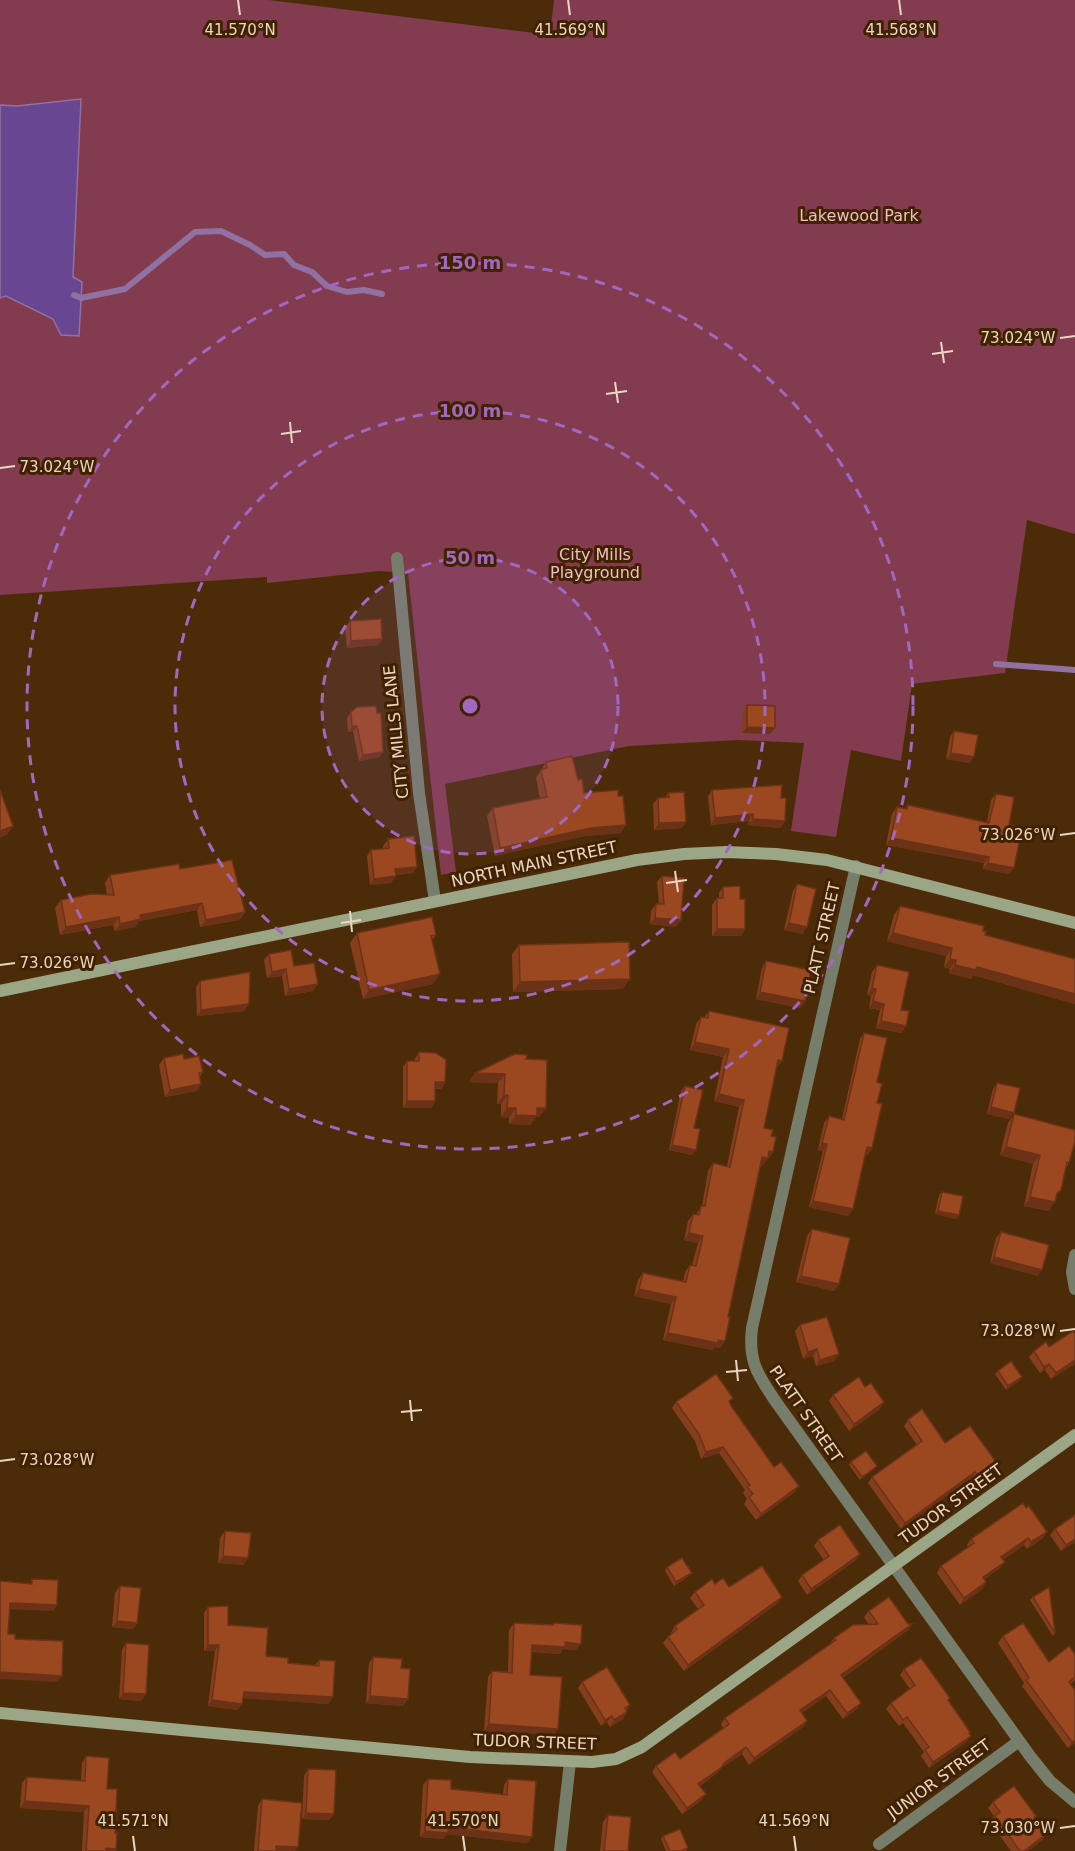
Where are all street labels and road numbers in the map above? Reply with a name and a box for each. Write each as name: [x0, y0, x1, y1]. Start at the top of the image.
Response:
street label: CITY MILLS LANE: [380, 664, 412, 800]
street label: NORTH MAIN STREET: [449, 837, 619, 891]
street label: PLATT STREET: [800, 880, 844, 996]
street label: PLATT STREET: [766, 1362, 847, 1466]
street label: TUDOR STREET: [895, 1460, 1007, 1549]
street label: TUDOR STREET: [472, 1730, 597, 1754]
street label: JUNIOR STREET: [883, 1735, 995, 1823]

